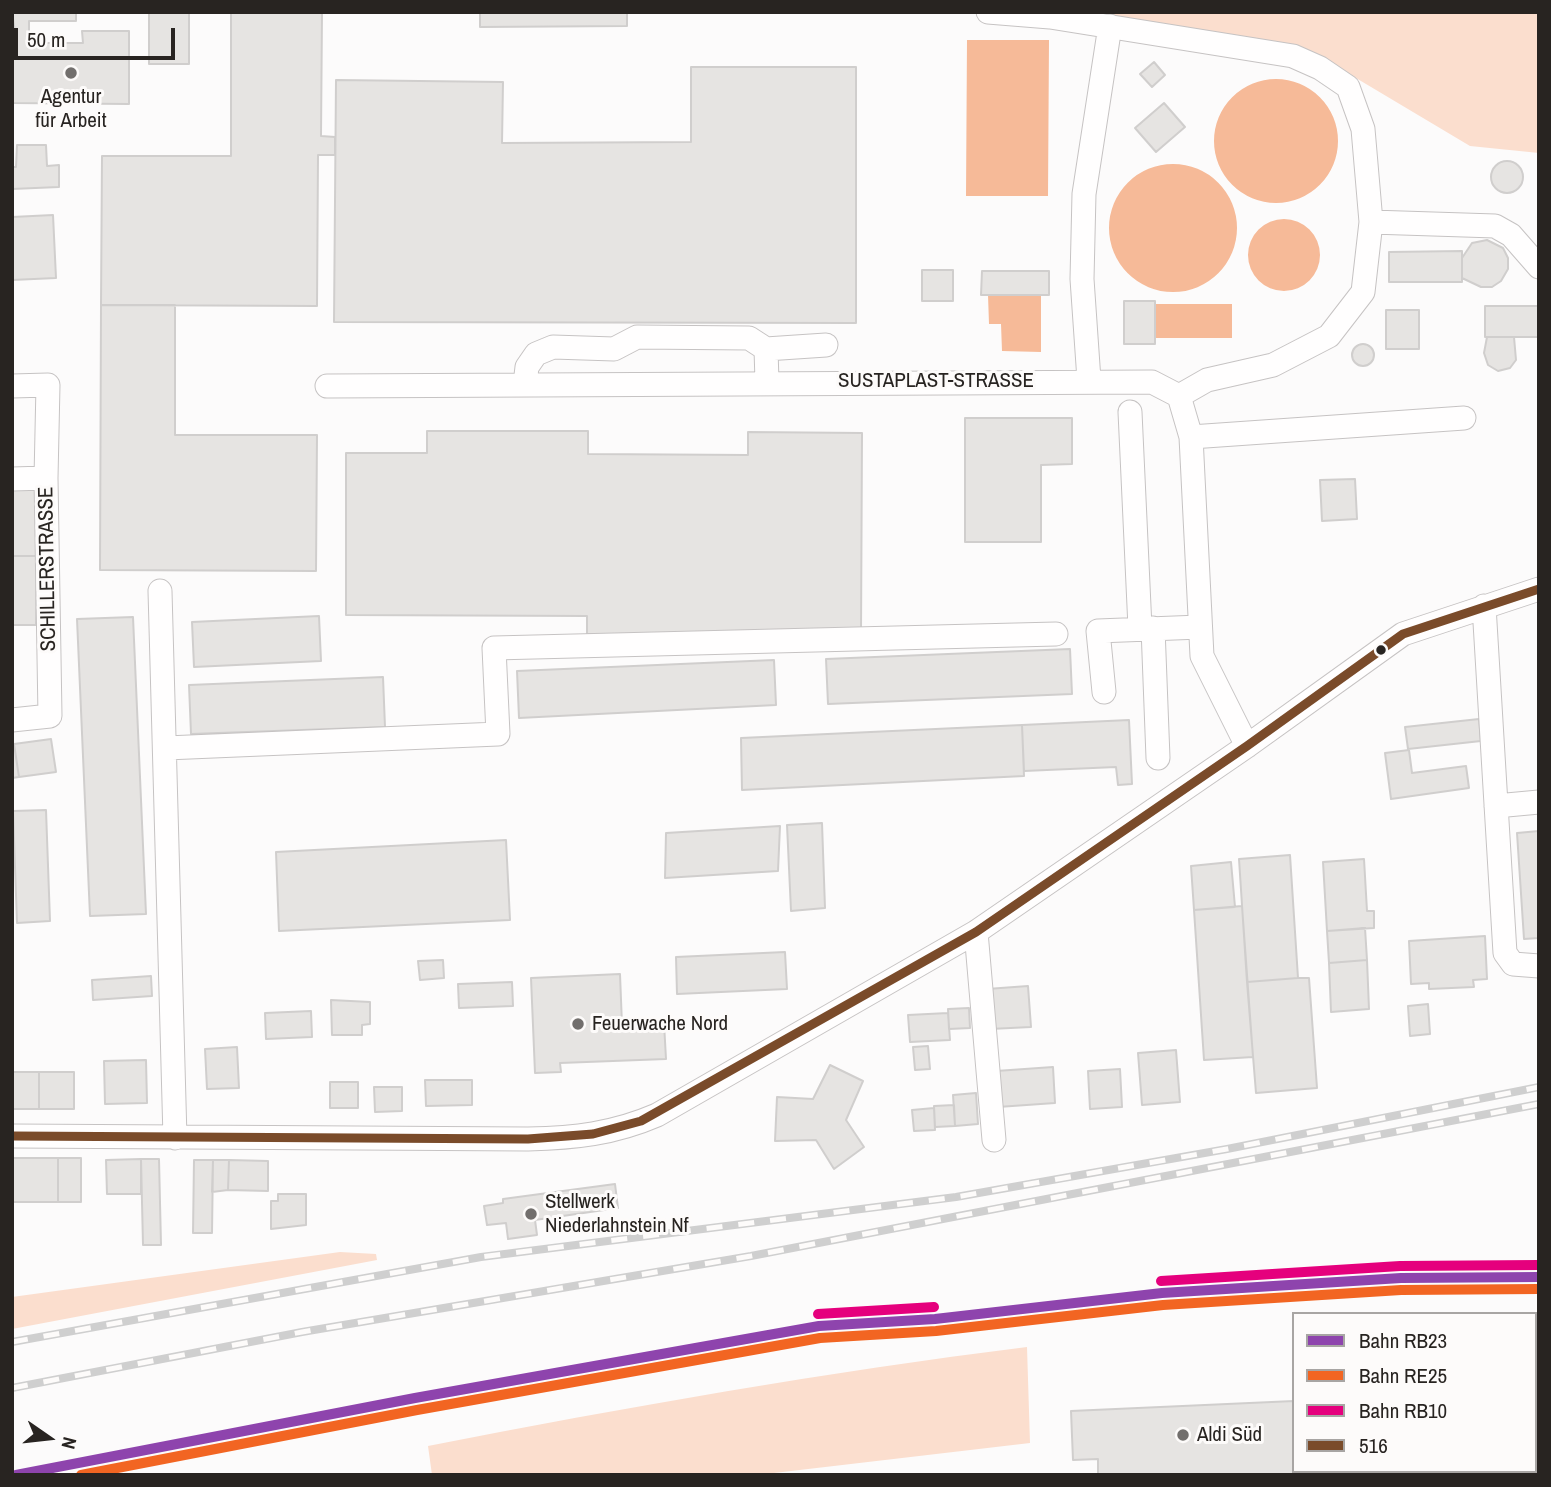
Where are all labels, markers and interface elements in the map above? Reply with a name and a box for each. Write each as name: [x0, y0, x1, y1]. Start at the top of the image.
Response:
scale bar: [18, 14, 178, 58]
text: 50 m: [27, 25, 65, 54]
marker: Agentur für Arbeit: [63, 65, 79, 81]
place label: Agentur für Arbeit: [36, 84, 106, 134]
street label: SUSTAPLAST-STRASSE: [838, 368, 1034, 394]
street label: SCHILLERSTRASSE: [34, 486, 62, 652]
unlabelled marker: [1374, 643, 1388, 657]
place label: Feuerwache Nord: [592, 1011, 728, 1037]
marker: Feuerwache Nord: [570, 1016, 586, 1032]
place label: Stellwerk Niederlahnstein Nf: [545, 1189, 689, 1239]
marker: Stellwerk Niederlahnstein Nf: [523, 1206, 539, 1222]
legend: [1292, 1312, 1537, 1473]
text: Bahn RB23: [1359, 1326, 1447, 1355]
text: Bahn RE25: [1359, 1361, 1447, 1390]
text: Bahn RB10: [1359, 1396, 1447, 1425]
north arrow: [14, 1403, 84, 1473]
place label: Aldi Süd: [1197, 1422, 1262, 1448]
marker: Aldi Süd: [1175, 1427, 1191, 1443]
text: 516: [1359, 1431, 1388, 1460]
text: N: [55, 1434, 83, 1452]

